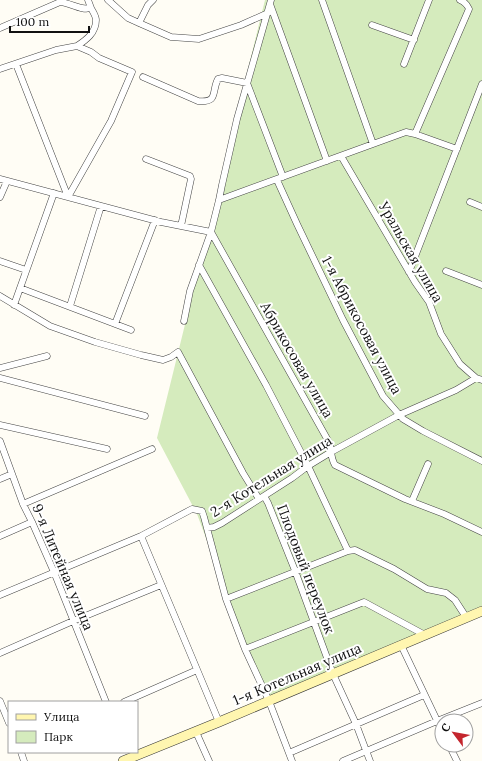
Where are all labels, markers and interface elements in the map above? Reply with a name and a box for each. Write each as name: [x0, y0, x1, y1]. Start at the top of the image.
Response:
scale bar: [10, 8, 89, 34]
text: 100 m: [16, 14, 49, 29]
street label: Уральская улица: [374, 198, 447, 306]
street label: 1-я Абрикосовая улица: [318, 253, 406, 397]
street label: Абрикосовая улица: [256, 298, 337, 421]
street label: 2-я Котельная улица: [207, 431, 335, 521]
street label: 9-я Литейная улица: [28, 501, 98, 633]
street label: Плодовый переулок: [273, 502, 339, 637]
street label: 1-я Котельная улица: [230, 639, 364, 709]
legend: [8, 701, 138, 753]
text: Улица: [43, 709, 80, 724]
north arrow: [434, 713, 474, 753]
text: С: [438, 720, 454, 735]
text: Парк: [44, 729, 73, 744]

